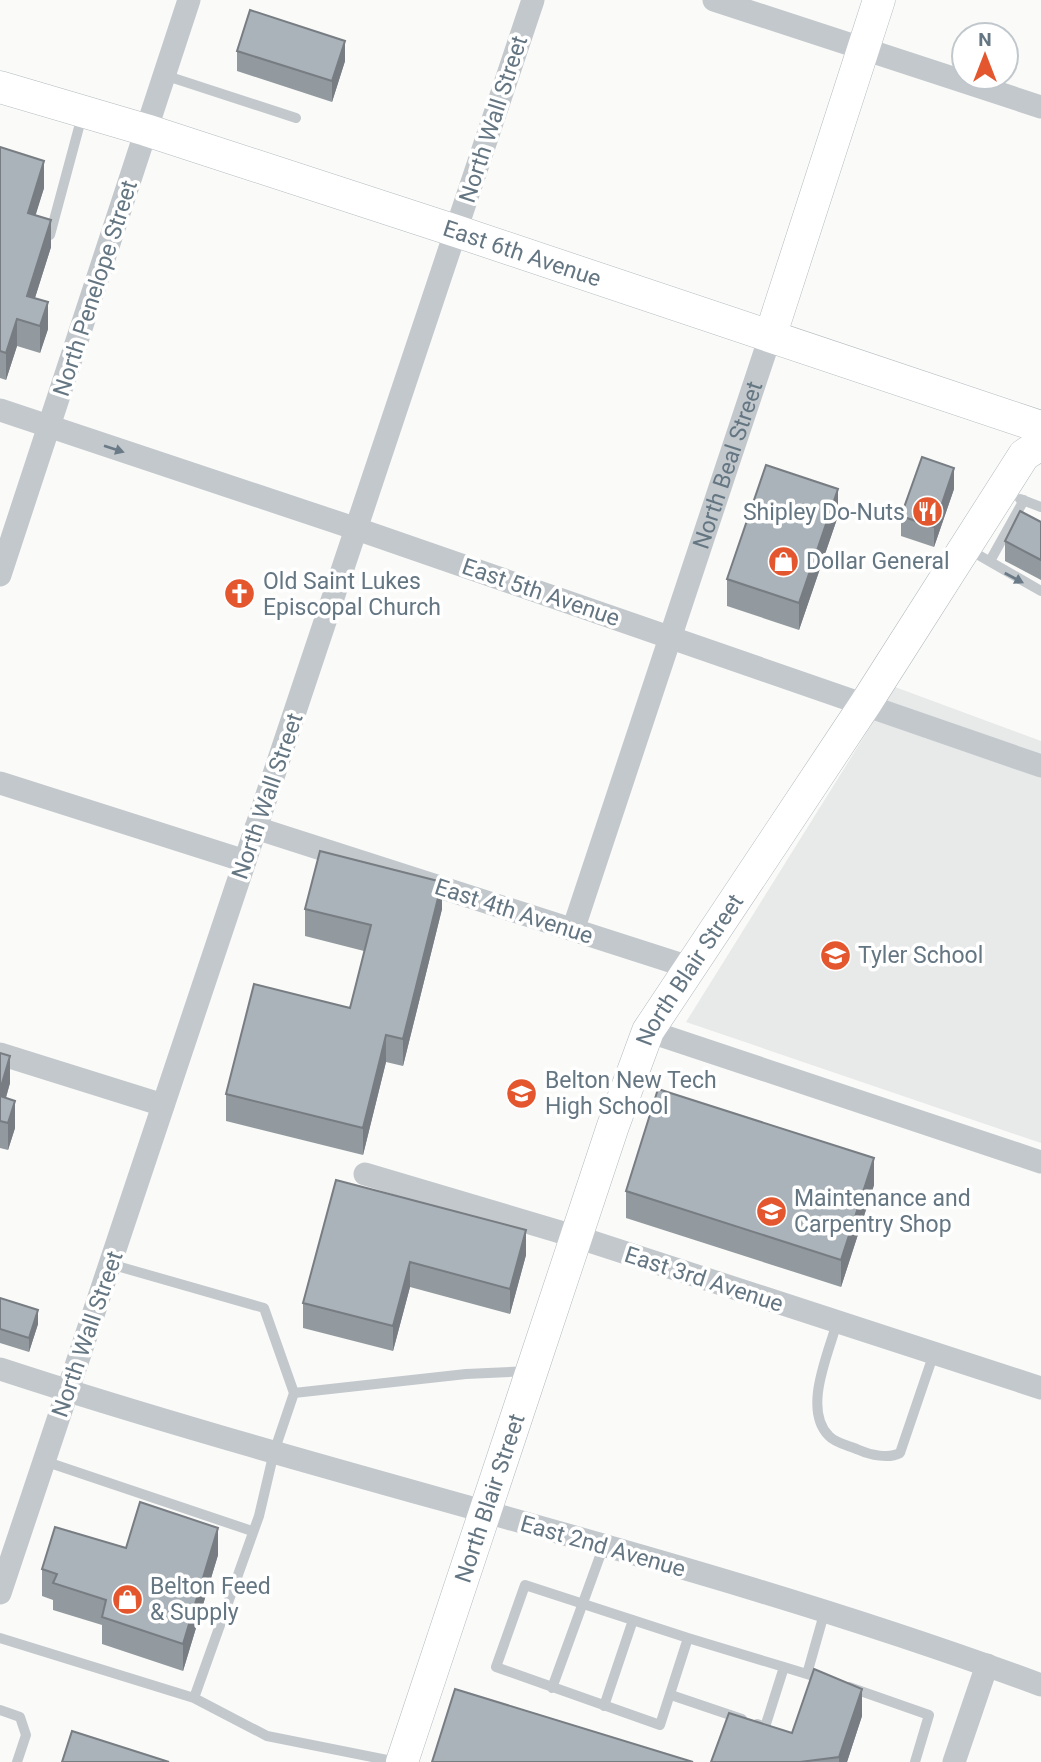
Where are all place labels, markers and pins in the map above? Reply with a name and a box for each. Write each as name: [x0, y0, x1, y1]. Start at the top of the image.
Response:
restaurant icon: Shipley Do-Nuts: [911, 495, 945, 529]
place label: Shipley Do-Nuts: [743, 499, 905, 526]
shop icon: Dollar General: [766, 544, 800, 578]
place label: Dollar General: [806, 548, 950, 575]
place label: Old Saint Lukes Episcopal Church: [263, 568, 441, 621]
church icon: Old Saint Lukes Episcopal Church: [223, 577, 257, 611]
school or university icon: Tyler School: [818, 938, 852, 972]
place label: Tyler School: [858, 942, 983, 969]
place label: Belton New Tech High School: [545, 1067, 717, 1120]
school or university icon: Belton New Tech High School: [505, 1076, 539, 1110]
place label: Maintenance and Carpentry Shop: [794, 1185, 971, 1238]
school or university icon: Maintenance and Carpentry Shop: [754, 1194, 788, 1228]
place label: Belton Feed & Supply: [150, 1573, 271, 1626]
shop icon: Belton Feed & Supply: [110, 1582, 144, 1616]

